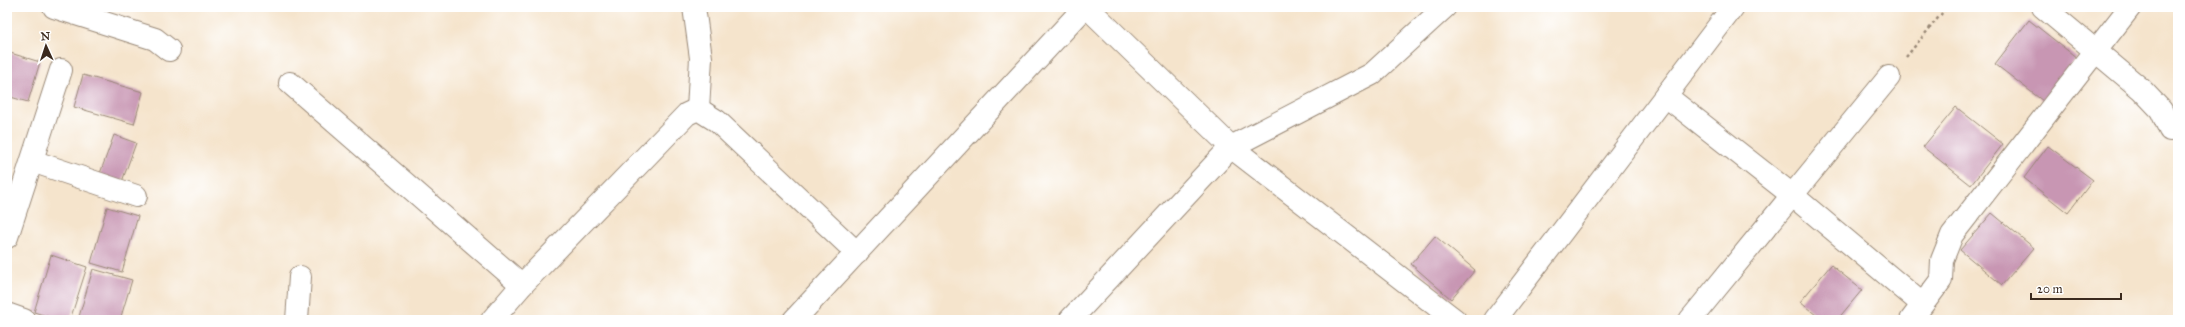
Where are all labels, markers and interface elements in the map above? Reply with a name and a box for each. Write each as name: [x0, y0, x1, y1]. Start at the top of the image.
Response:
north arrow: [26, 26, 66, 66]
text: N: [40, 30, 51, 43]
scale bar: [2031, 275, 2121, 301]
text: 20 m: [2037, 282, 2063, 296]

